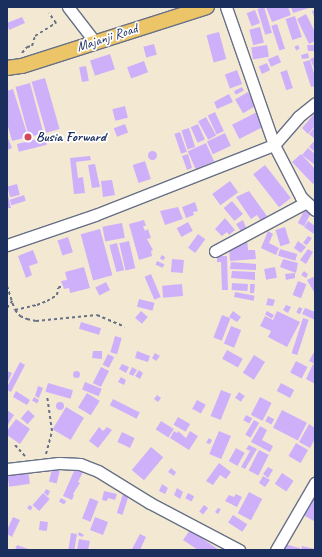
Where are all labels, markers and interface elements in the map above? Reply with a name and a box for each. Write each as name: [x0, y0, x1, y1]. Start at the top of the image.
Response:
street label: Majanji Road: [74, 20, 140, 56]
place label: Busia Forward: [36, 129, 105, 145]
marker: Busia Forward: [23, 132, 33, 142]

